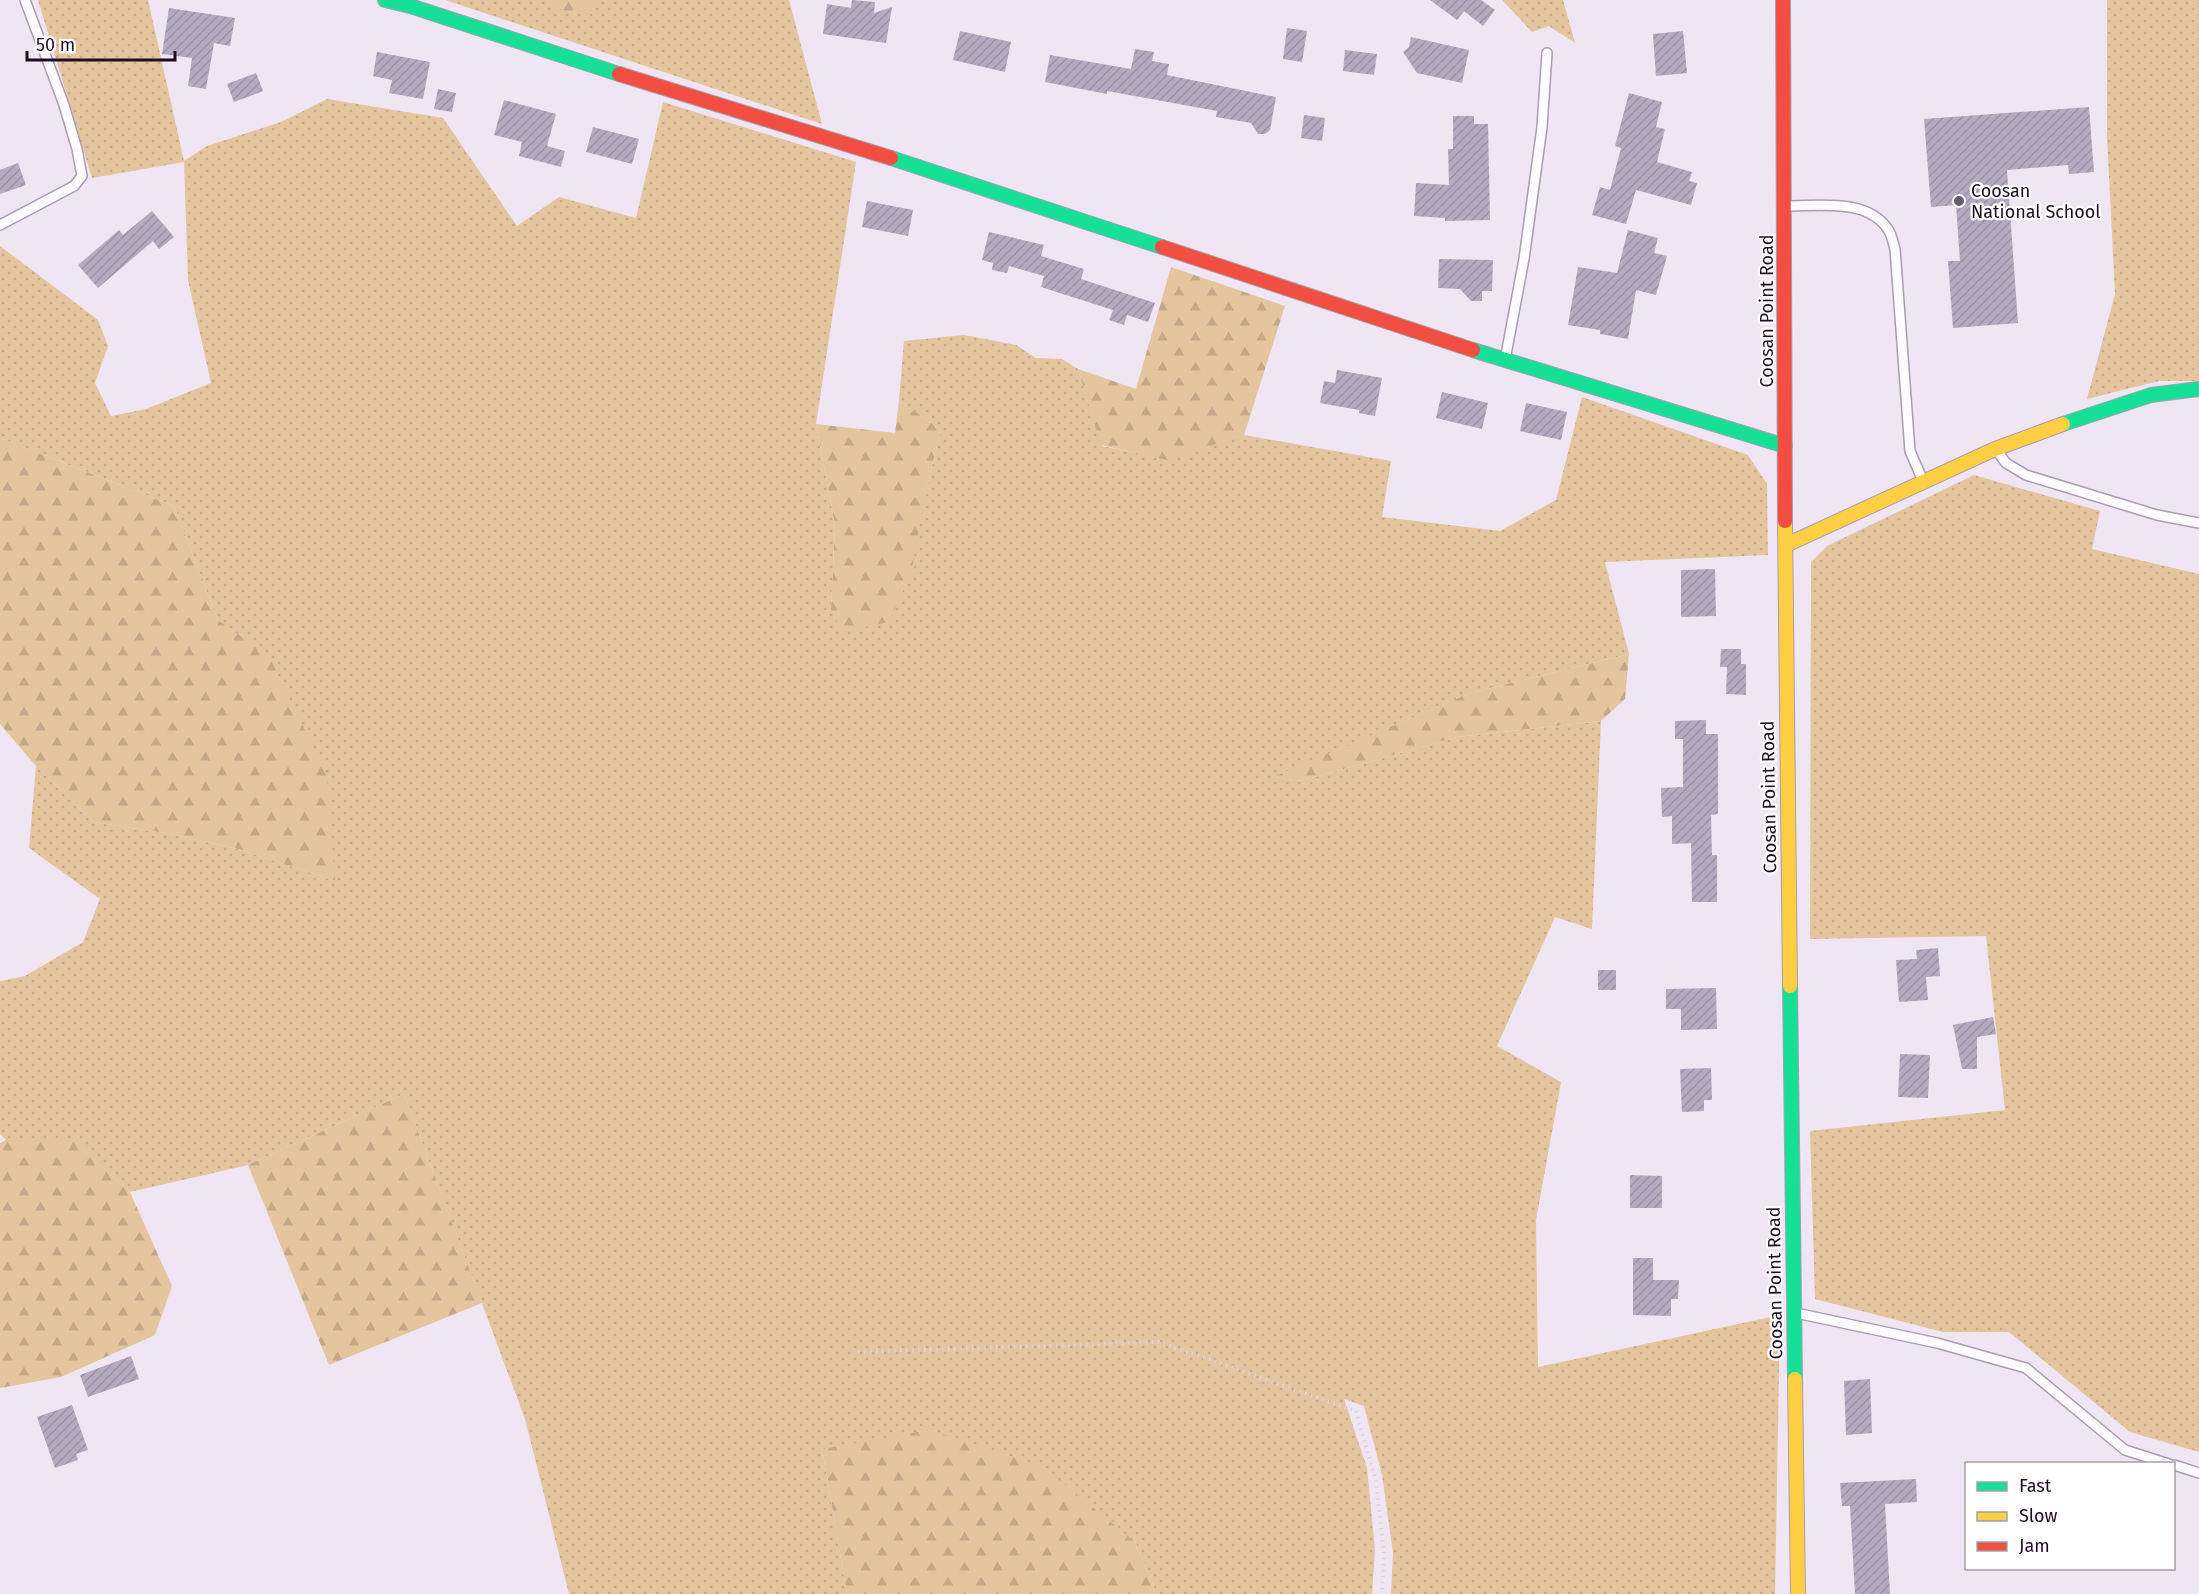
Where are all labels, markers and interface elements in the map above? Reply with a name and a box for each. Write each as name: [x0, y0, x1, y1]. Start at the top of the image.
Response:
scale bar: [27, 24, 176, 62]
text: 50 m: [36, 34, 75, 56]
place label: Coosan National School: [1971, 180, 2101, 223]
marker: Coosan National School: [1952, 194, 1966, 208]
street label: Coosan Point Road: [1756, 235, 1778, 387]
street label: Coosan Point Road: [1757, 720, 1781, 874]
street label: Coosan Point Road: [1763, 1206, 1787, 1360]
legend: [1965, 1462, 2175, 1570]
text: Fast: [2019, 1475, 2052, 1497]
text: Slow: [2019, 1505, 2058, 1527]
text: Jam: [2019, 1535, 2050, 1557]

